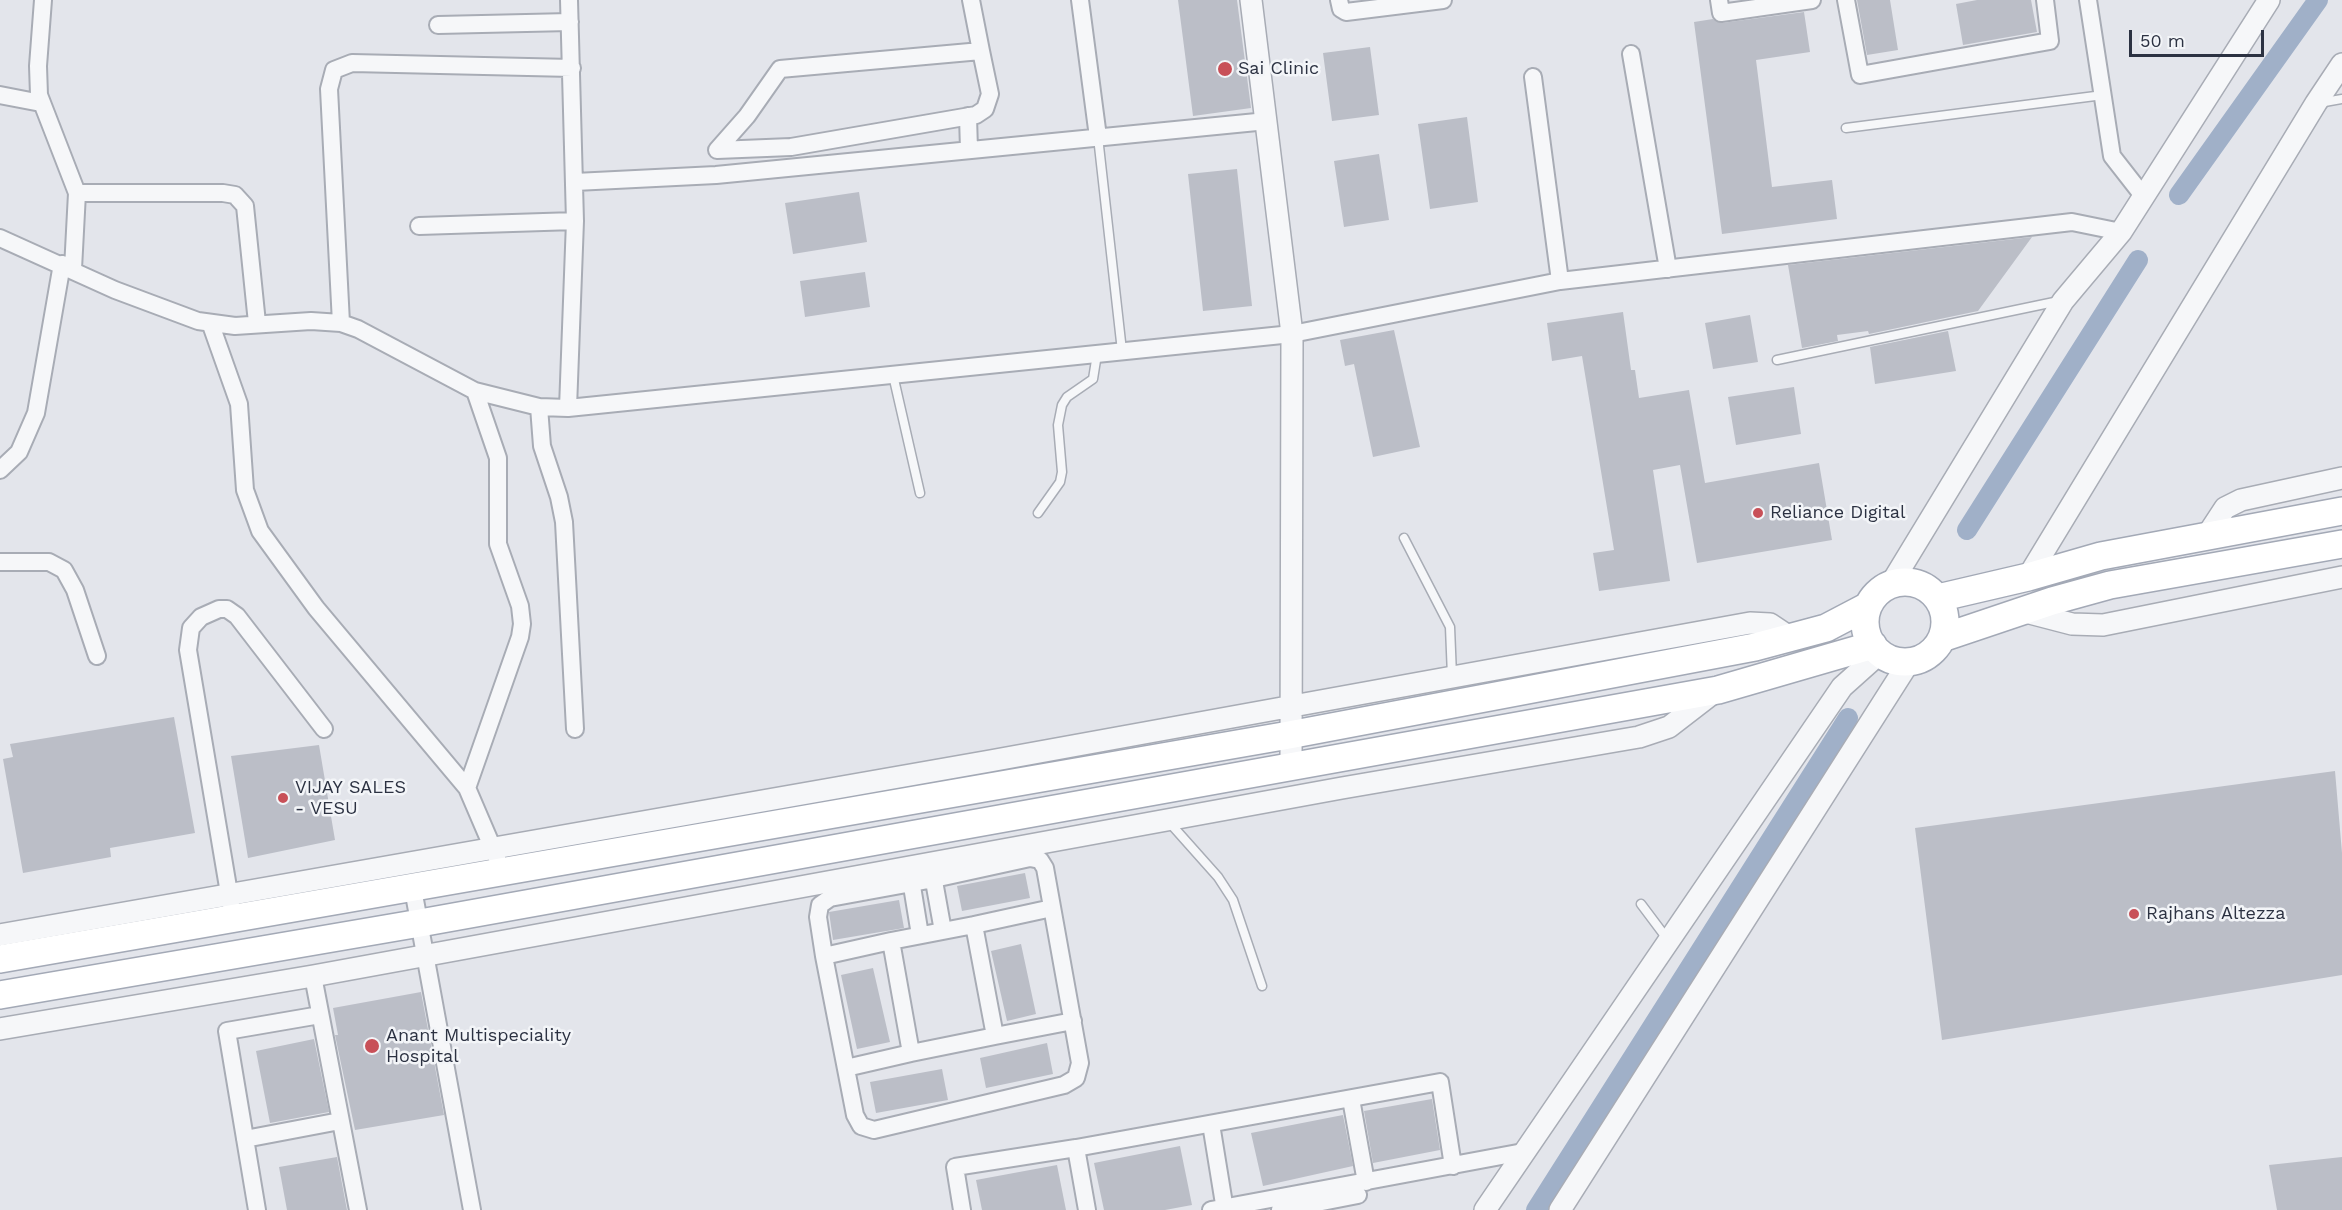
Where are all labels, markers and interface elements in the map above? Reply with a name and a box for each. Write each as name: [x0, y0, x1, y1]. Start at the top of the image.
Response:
scale bar: [2132, 18, 2267, 56]
text: 50 m: [2140, 30, 2185, 51]
place label: Sai Clinic: [1238, 58, 1319, 80]
marker: Sai Clinic: [1216, 60, 1234, 78]
place label: Reliance Digital: [1770, 502, 1906, 524]
marker: Reliance Digital: [1751, 506, 1765, 520]
place label: VIJAY SALES - VESU: [295, 777, 406, 820]
marker: VIJAY SALES - VESU: [276, 791, 290, 805]
place label: Rajhans Altezza: [2146, 903, 2285, 925]
marker: Rajhans Altezza: [2127, 907, 2141, 921]
place label: Anant Multispeciality Hospital: [386, 1025, 571, 1068]
marker: Anant Multispeciality Hospital: [363, 1037, 381, 1055]

